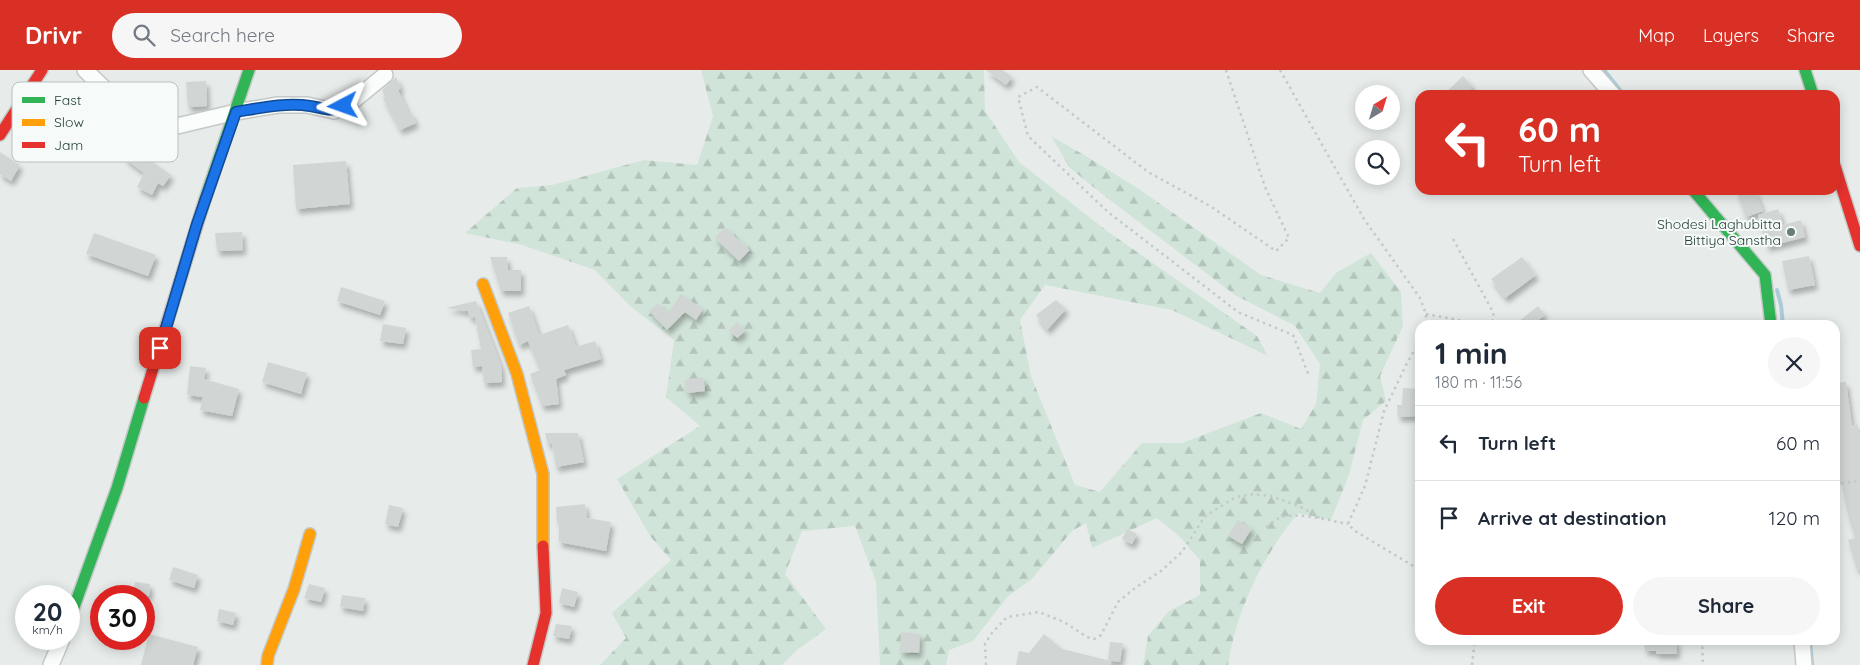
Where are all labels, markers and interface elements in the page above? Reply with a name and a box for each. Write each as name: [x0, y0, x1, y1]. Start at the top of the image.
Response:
search box: [112, 13, 462, 58]
text: Drivr: [25, 20, 82, 50]
icon: search: [130, 21, 158, 49]
text: Search here: [170, 23, 275, 47]
text: Map: [1638, 24, 1675, 47]
text: Layers: [1703, 24, 1759, 47]
text: Share: [1787, 24, 1835, 47]
position arrow: [316, 79, 368, 131]
legend: [12, 82, 178, 162]
north arrow: [1355, 85, 1400, 130]
map controls: [1355, 85, 1400, 185]
text: Fast: [54, 91, 82, 109]
text: 60 m: [1518, 107, 1601, 151]
icon: left: [1435, 110, 1500, 175]
text: Slow: [54, 113, 84, 131]
text: Jam: [54, 136, 83, 154]
button: search: [1355, 140, 1400, 185]
text: Turn left: [1518, 150, 1601, 178]
place label: Shodesi Laghubitta Bittiya Sanstha: [1657, 215, 1781, 249]
marker: Shodesi Laghubitta Bittiya Sanstha: [1785, 226, 1797, 238]
pin: [139, 327, 181, 369]
icon: arrive: [146, 334, 174, 362]
text: 1 min: [1435, 334, 1508, 372]
button: close: [1768, 337, 1820, 389]
text: 180 m · 11:56: [1435, 372, 1522, 392]
icon: left: [1435, 429, 1463, 457]
text: Turn left: [1478, 431, 1556, 455]
text: 60 m: [1776, 431, 1820, 455]
icon: arrive: [1435, 504, 1463, 532]
text: Arrive at destination: [1478, 506, 1667, 530]
text: 120 m: [1769, 506, 1820, 530]
button: Exit: [1435, 577, 1623, 635]
button: Share: [1633, 577, 1820, 635]
speed limit sign: 30: [90, 585, 155, 650]
text: 20: [33, 596, 62, 627]
text: km/h: [32, 622, 63, 637]

